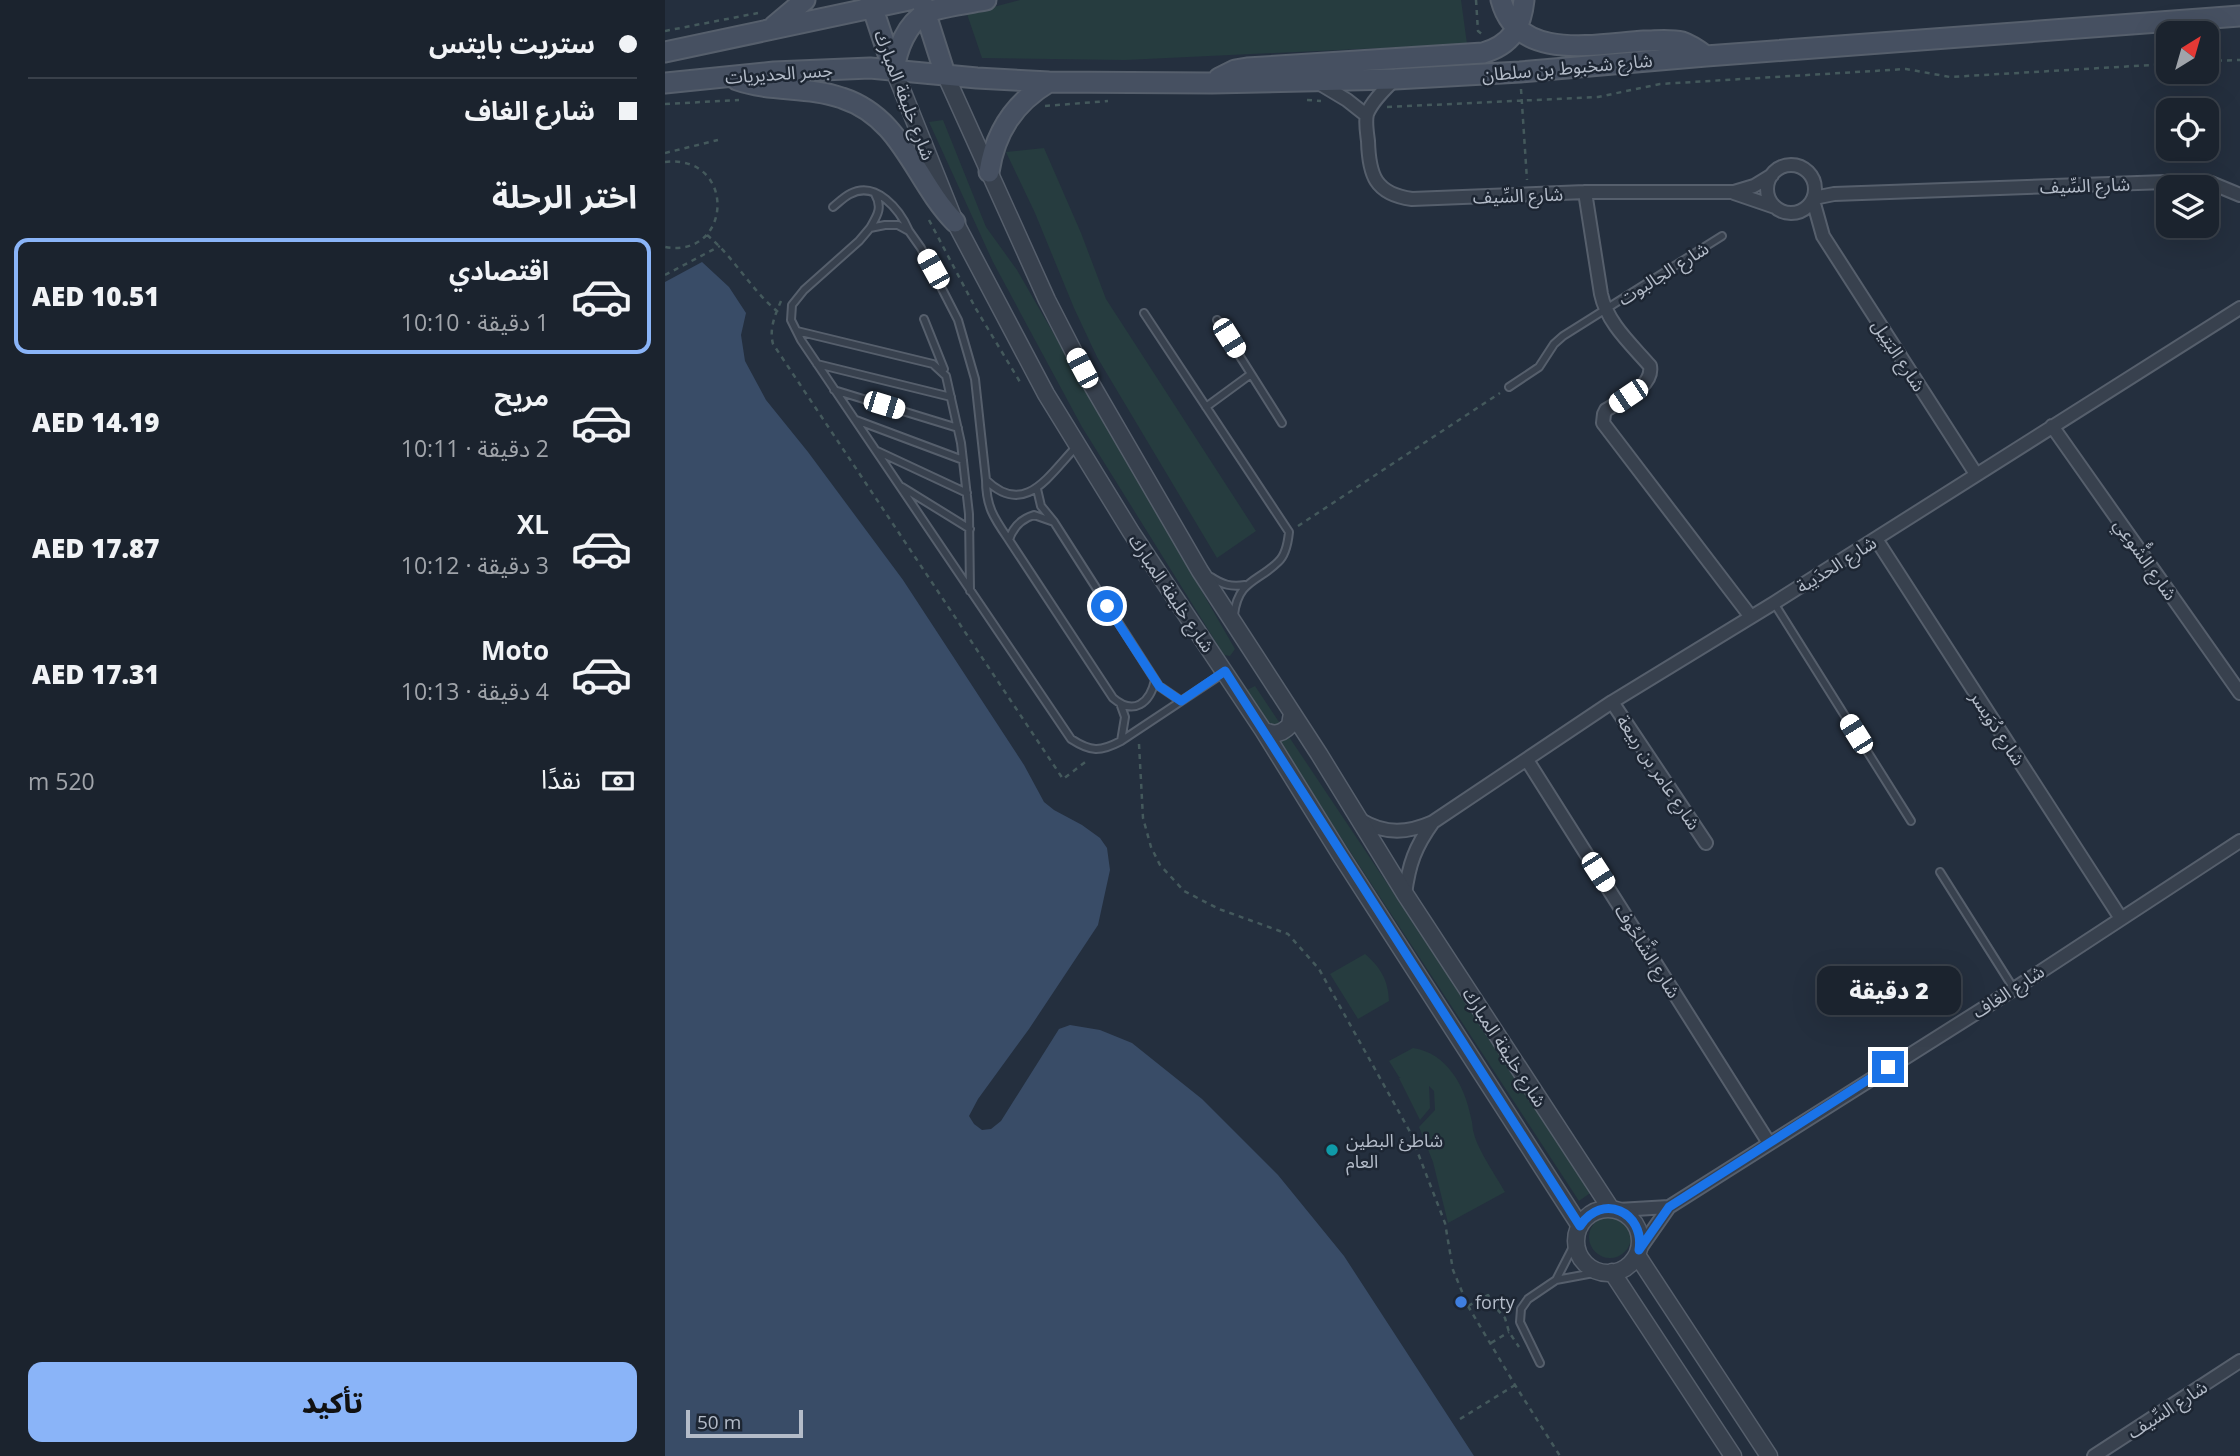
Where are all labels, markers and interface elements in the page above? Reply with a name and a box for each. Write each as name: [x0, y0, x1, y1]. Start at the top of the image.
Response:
north arrow: [2156, 21, 2219, 84]
map controls: [2156, 21, 2219, 238]
text: ستريت بايتس: [429, 25, 595, 61]
street label: شارع خليفة المبارك: [866, 26, 941, 165]
street label: شارع شخبوط بن سلطان: [1481, 48, 1654, 89]
street label: جسر الحديريات: [724, 57, 834, 89]
text: شارع الغاف: [464, 92, 595, 128]
button: locate: [2156, 98, 2219, 161]
street label: شارع السِّيف: [2039, 171, 2131, 202]
text: اختر الرحلة: [492, 174, 637, 217]
button: layers: [2156, 175, 2219, 238]
street label: شارع السِّيف: [1472, 181, 1564, 212]
street label: شارع الجالبوت: [1613, 236, 1714, 313]
car: [914, 246, 953, 292]
text: اقتصادي: [449, 252, 549, 288]
icon: car: [570, 265, 633, 328]
text: AED 10.51: [32, 278, 159, 314]
text: 1 دقيقة · 10:10: [401, 306, 549, 338]
street label: شارع البَتِيل: [1864, 314, 1931, 397]
car: [1209, 315, 1250, 361]
car: [1063, 345, 1102, 391]
car: [1605, 376, 1652, 416]
text: مريح: [494, 378, 549, 414]
car: [861, 389, 908, 421]
icon: car: [570, 391, 633, 454]
text: AED 14.19: [32, 404, 159, 440]
text: 2 دقيقة · 10:11: [401, 432, 549, 464]
text: XL: [517, 506, 549, 542]
street label: شارع الشُّوعِي: [2107, 512, 2185, 606]
icon: car: [570, 517, 633, 580]
street label: شارع خليفة المبارك: [1121, 529, 1220, 658]
text: AED 17.87: [32, 530, 159, 566]
street label: شارع الحدَيبة: [1791, 530, 1882, 601]
text: 3 دقيقة · 10:12: [401, 549, 549, 581]
route start: [1091, 590, 1123, 622]
text: Moto: [481, 632, 549, 668]
icon: car: [570, 643, 633, 706]
text: AED 17.31: [32, 656, 159, 692]
text: 4 دقيقة · 10:13: [401, 675, 549, 707]
street label: شارع دُوَيسر: [1962, 685, 2031, 771]
street label: شارع عامر بن ربيعة: [1609, 710, 1706, 836]
car: [1836, 711, 1877, 757]
text: نقدًا: [541, 761, 581, 797]
icon: cash: [599, 762, 637, 800]
text: 520 m: [28, 765, 95, 797]
car: [1578, 849, 1619, 895]
street label: شارع الشَّاحُوف: [1607, 899, 1688, 1004]
street label: شارع الغاف: [1967, 959, 2050, 1026]
callout: 2 دقيقة: [1816, 965, 1960, 1014]
text: 2 دقيقة: [1849, 974, 1929, 1006]
street label: شارع خليفة المبارك: [1455, 983, 1553, 1113]
route end: [1872, 1051, 1904, 1083]
place label: شاطئ البطين العام: [1346, 1128, 1443, 1176]
marker: شاطئ البطين العام: [1324, 1142, 1340, 1158]
place label: forty: [1475, 1290, 1516, 1314]
marker: forty: [1453, 1294, 1469, 1310]
button: تأكيد: [28, 1362, 637, 1442]
street label: شارع السِّيف: [2123, 1374, 2213, 1446]
scale bar: [686, 1407, 803, 1439]
text: 50 m: [697, 1409, 741, 1435]

